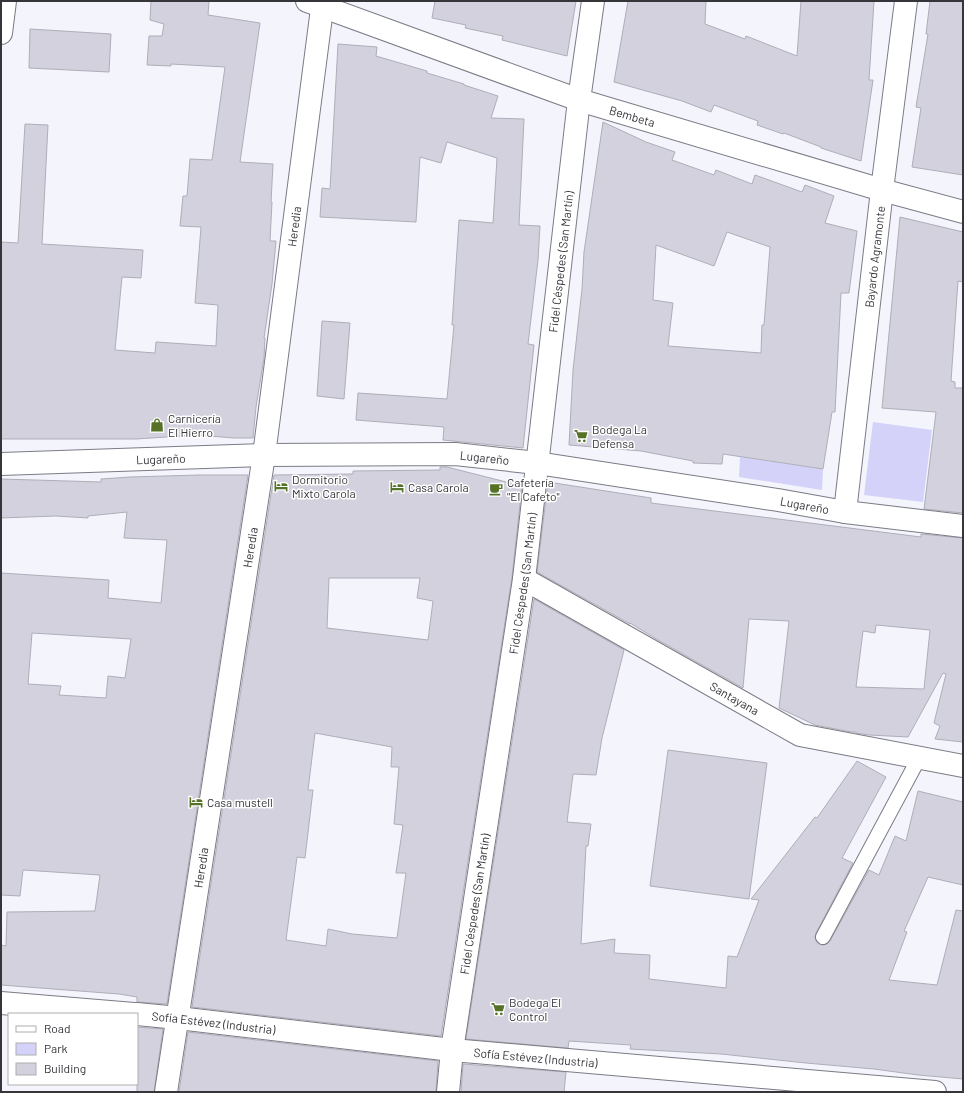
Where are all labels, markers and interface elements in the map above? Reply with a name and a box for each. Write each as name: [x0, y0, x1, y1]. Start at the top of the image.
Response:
street label: Bembeta: [608, 102, 657, 129]
street label: Fidel Céspedes (San Martín): [545, 189, 576, 333]
street label: Heredia: [284, 205, 303, 248]
street label: Bayardo Agramonte: [862, 205, 887, 308]
place label: Carnicería El Hierro: [168, 411, 221, 439]
shop icon: Carnicería El Hierro: [149, 417, 165, 433]
place label: Bodega La Defensa: [592, 422, 647, 450]
supermarket icon: Bodega La Defensa: [573, 428, 589, 444]
street label: Lugareño: [459, 448, 510, 467]
street label: Lugareño: [136, 451, 186, 466]
place label: Dormitorio Mixto Carola: [292, 472, 356, 500]
place label: Cafetería "El Cafeto": [507, 475, 560, 503]
hotel icon: Dormitorio Mixto Carola: [273, 478, 289, 494]
hotel icon: Casa Carola: [389, 479, 405, 495]
place label: Casa Carola: [408, 480, 469, 494]
cafe icon: Cafetería "El Cafeto": [488, 481, 504, 497]
street label: Lugareño: [779, 494, 830, 516]
street label: Fidel Céspedes (San Martín): [506, 511, 539, 655]
street label: Heredia: [240, 526, 260, 569]
street label: Santayana: [708, 679, 762, 718]
hotel icon: Casa mustell: [188, 794, 204, 810]
place label: Casa mustell: [207, 795, 273, 809]
street label: Fidel Céspedes (San Martín): [457, 832, 492, 975]
street label: Heredia: [191, 846, 211, 889]
place label: Bodega El Control: [509, 995, 561, 1023]
supermarket icon: Bodega El Control: [490, 1001, 506, 1017]
street label: Sofía Estévez (Industria): [151, 1008, 277, 1036]
legend: [8, 1013, 138, 1085]
text: Road: [44, 1021, 71, 1035]
text: Park: [44, 1041, 68, 1055]
street label: Sofía Estévez (Industria): [473, 1045, 599, 1070]
text: Building: [44, 1061, 86, 1075]

